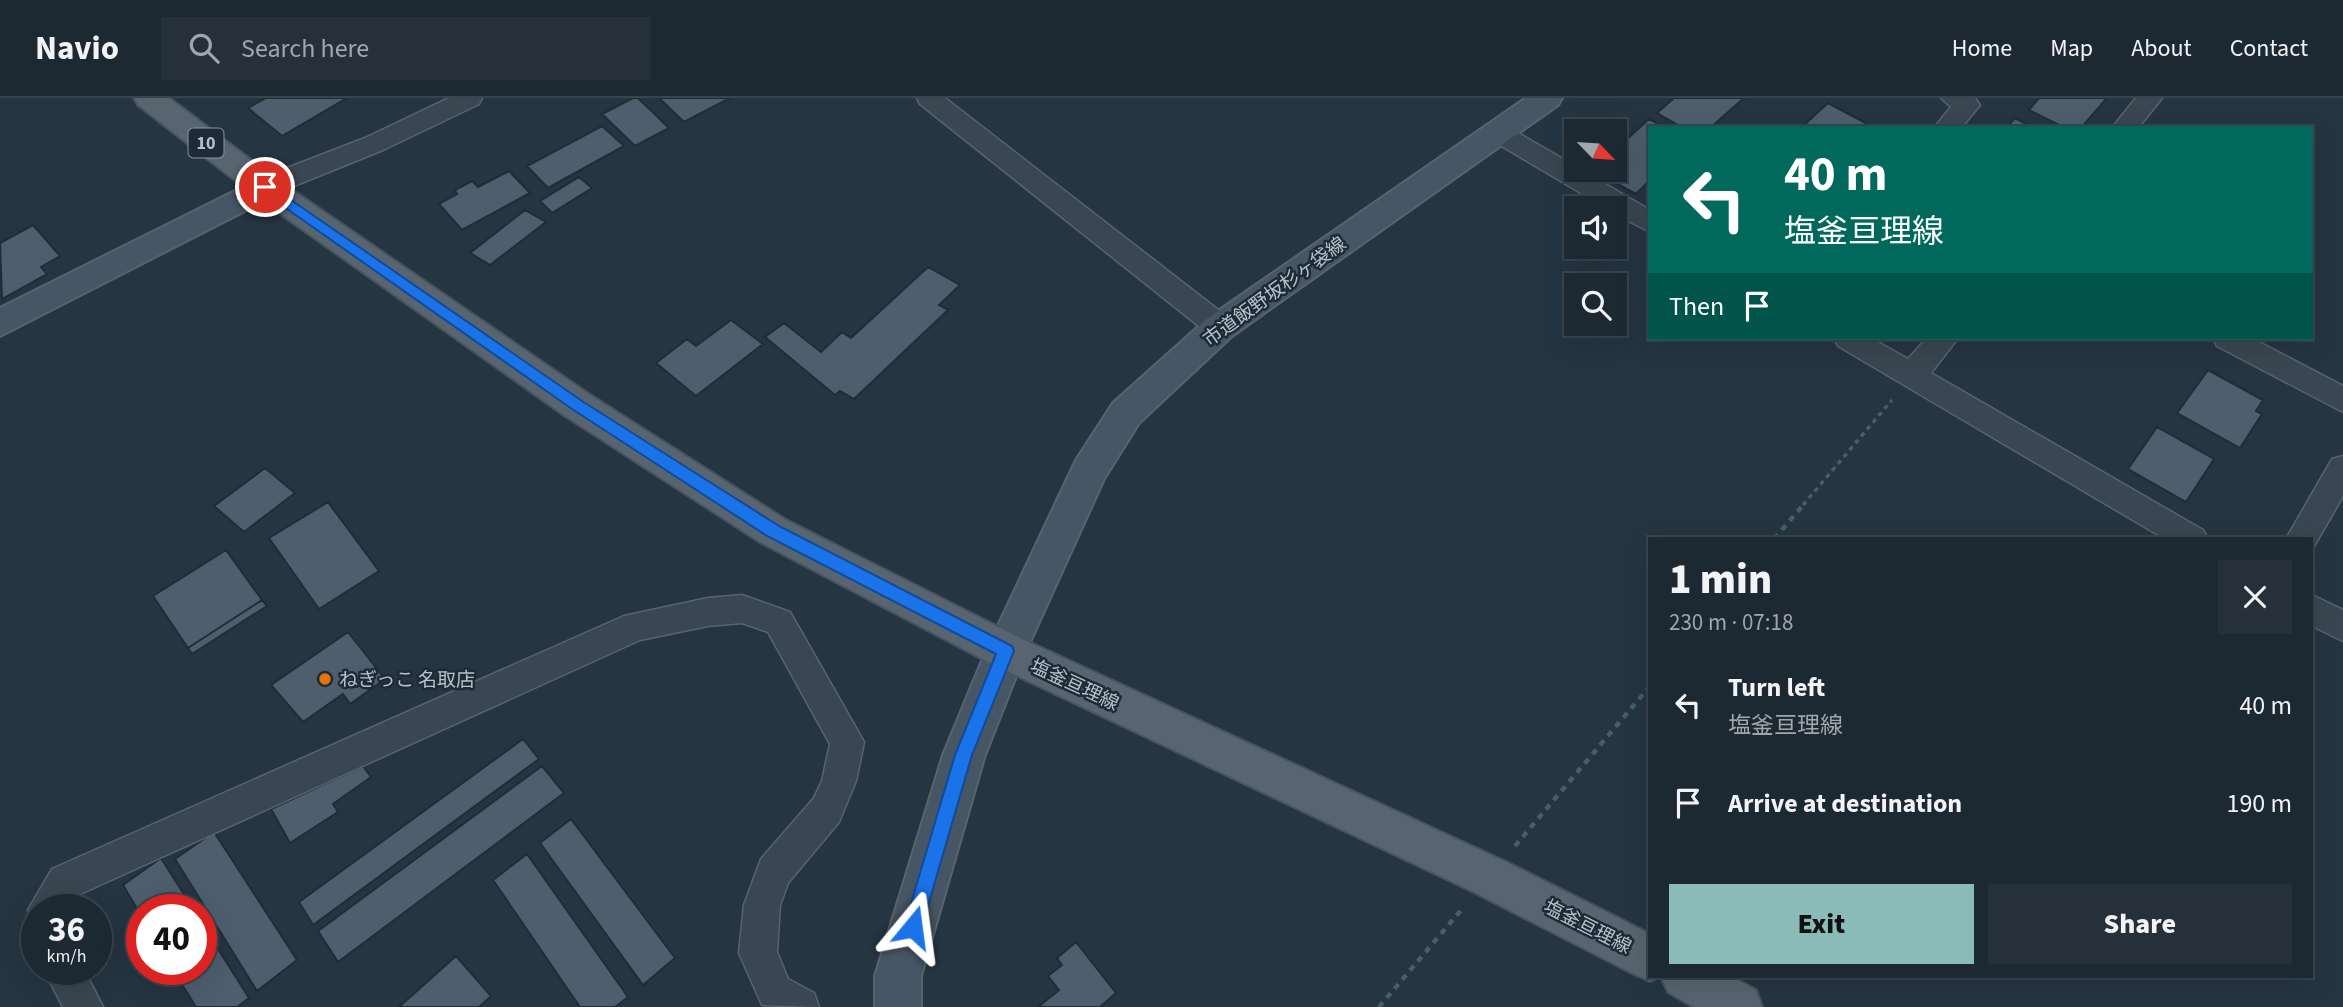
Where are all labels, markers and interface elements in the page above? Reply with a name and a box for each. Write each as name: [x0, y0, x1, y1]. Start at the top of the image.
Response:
search box: [161, 17, 651, 80]
text: Navio: [35, 25, 119, 72]
icon: search: [185, 29, 223, 67]
text: Search here: [241, 30, 369, 67]
text: Home: [1952, 31, 2012, 66]
text: Map: [2050, 31, 2093, 66]
text: About: [2131, 31, 2192, 66]
text: Contact: [2230, 31, 2308, 66]
north arrow: [1564, 119, 1628, 182]
map controls: [1564, 119, 1627, 336]
road number: 10: [188, 129, 224, 158]
text: 40 m: [1784, 140, 1888, 210]
icon: left: [1669, 154, 1760, 245]
pin: [235, 157, 295, 217]
icon: arrive: [246, 168, 284, 206]
button: sound: [1564, 196, 1627, 259]
text: 塩釜亘理線: [1784, 209, 1944, 255]
street label: 市道飯野坂杉ヶ袋線: [1198, 231, 1352, 353]
button: search: [1564, 273, 1627, 336]
icon: arrive: [1738, 287, 1776, 325]
text: Then: [1669, 288, 1724, 325]
text: 1 min: [1669, 550, 1772, 610]
button: close: [2218, 560, 2292, 634]
text: 230 m · 07:18: [1669, 606, 1793, 639]
street label: 塩釜亘理線: [1026, 653, 1123, 718]
place label: ねぎっこ 名取店: [339, 667, 475, 694]
text: Turn left: [1728, 669, 1825, 706]
marker: ねぎっこ 名取店: [317, 671, 333, 687]
icon: left: [1669, 686, 1707, 724]
text: 40 m: [2239, 687, 2292, 724]
text: 塩釜亘理線: [1728, 709, 1843, 742]
icon: arrive: [1669, 784, 1707, 822]
text: Arrive at destination: [1728, 785, 1962, 822]
text: 190 m: [2226, 785, 2292, 822]
button: Exit: [1669, 884, 1974, 964]
button: Share: [1988, 884, 2292, 964]
position arrow: [876, 890, 950, 964]
speed limit sign: 40: [126, 894, 217, 985]
street label: 塩釜亘理線: [1539, 894, 1636, 961]
text: 36: [48, 905, 85, 955]
text: km/h: [47, 944, 86, 969]

